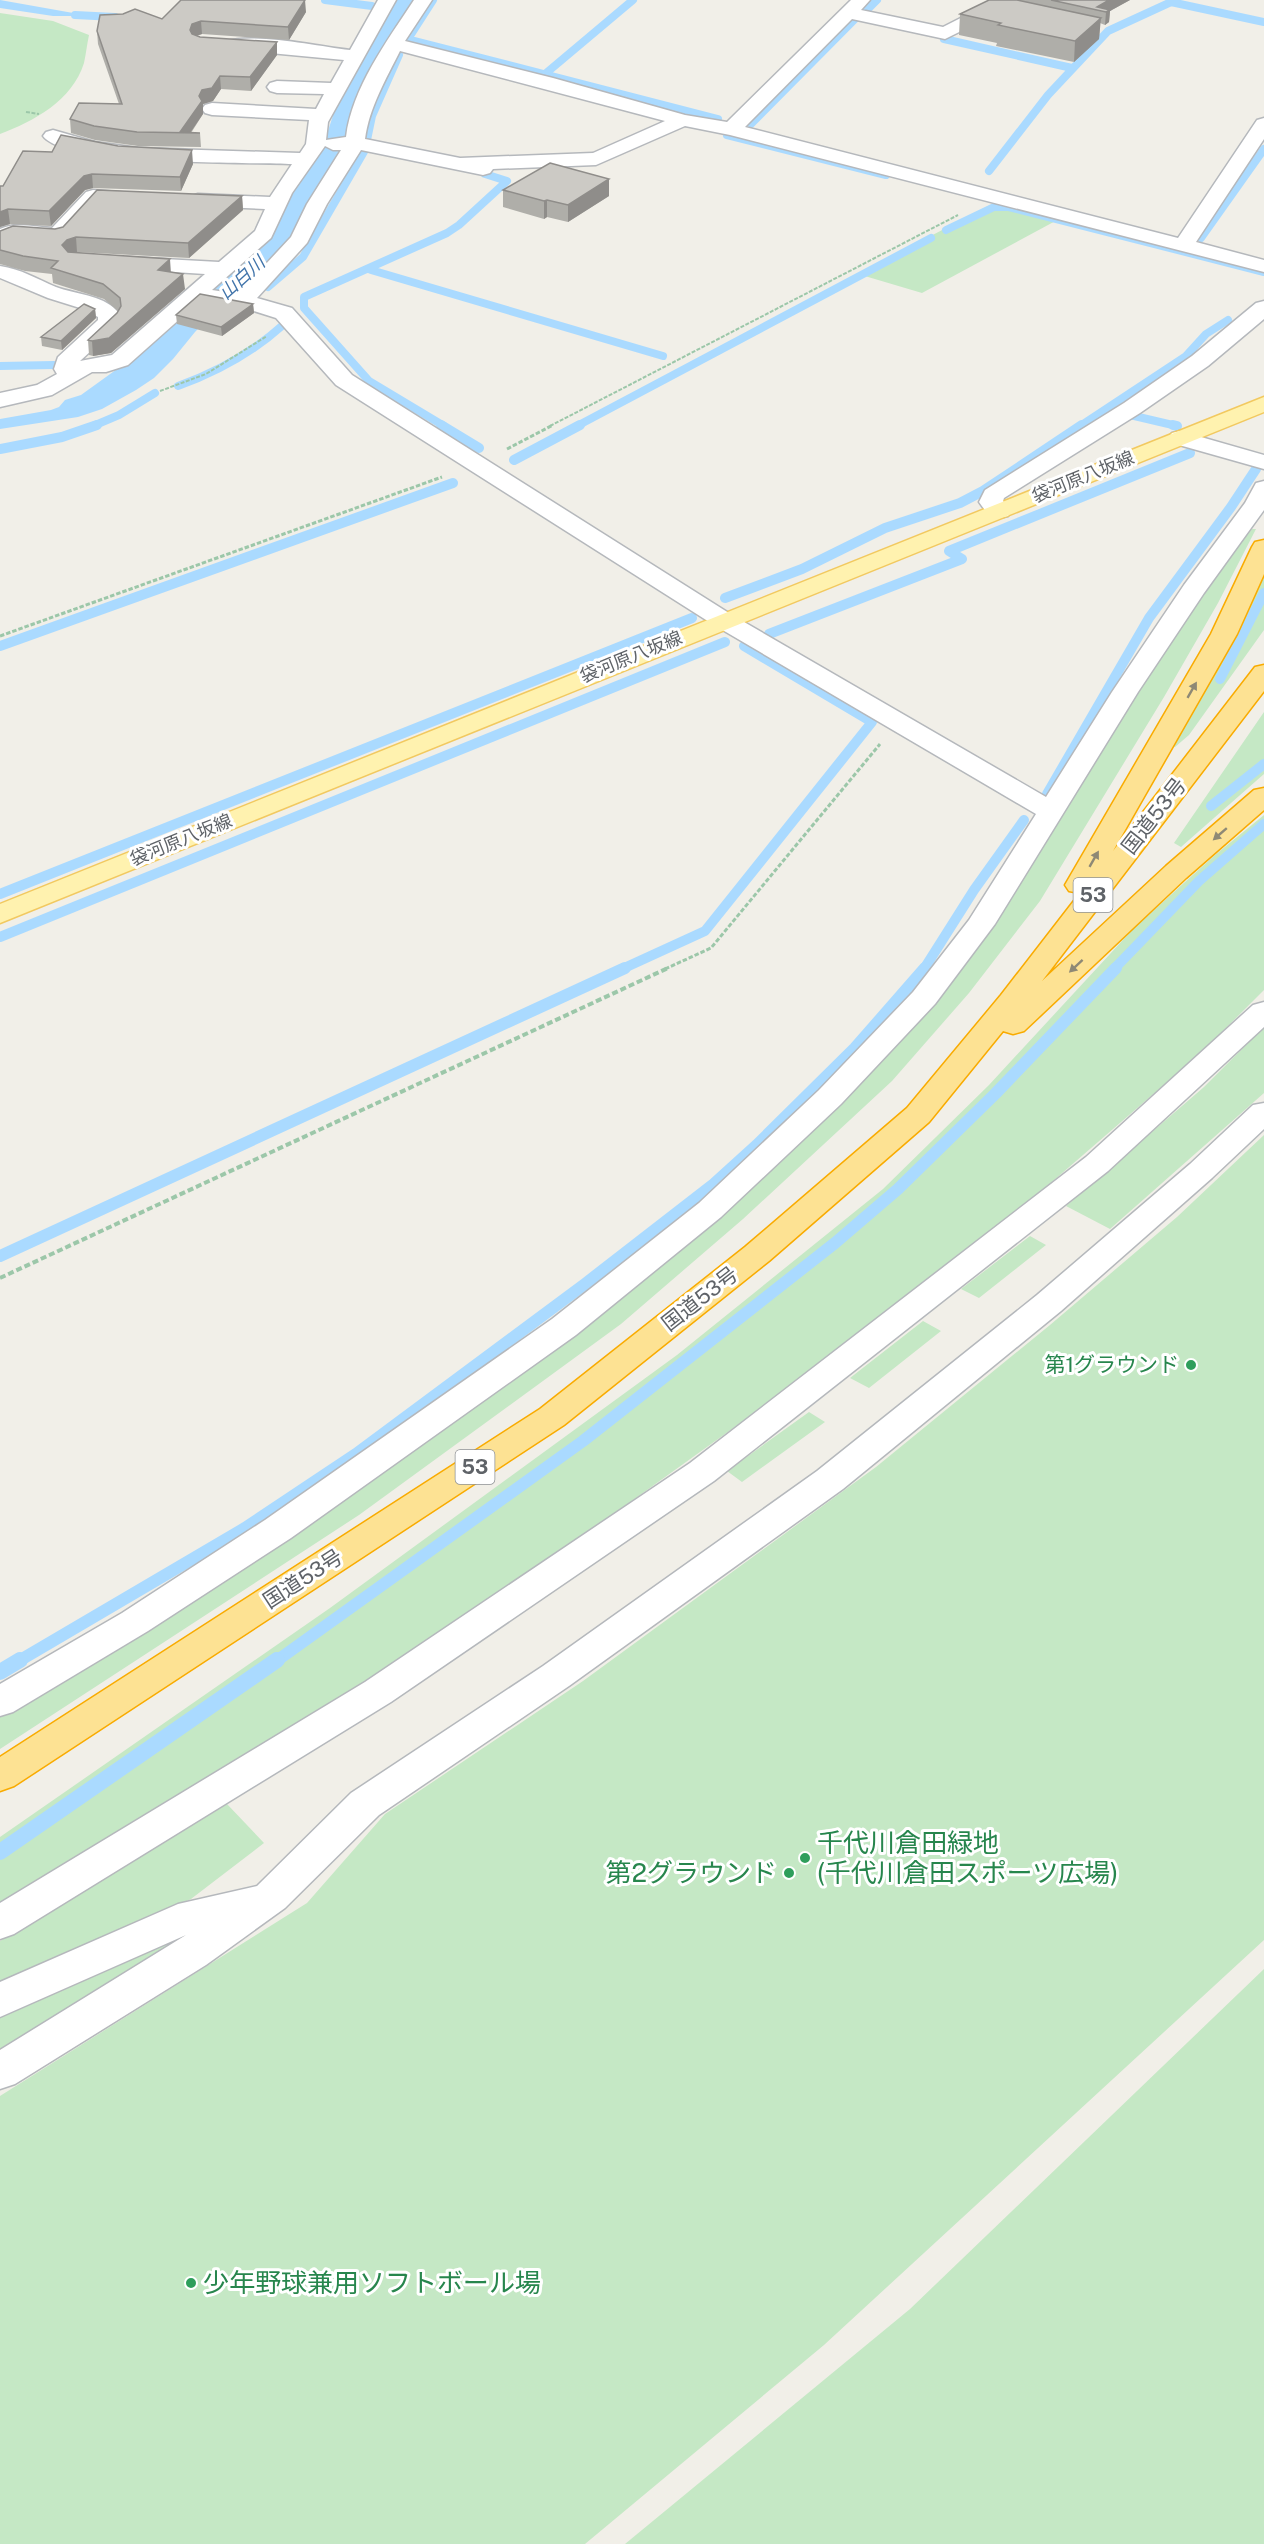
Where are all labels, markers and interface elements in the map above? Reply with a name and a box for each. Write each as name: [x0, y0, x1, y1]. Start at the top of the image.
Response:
water label: 山白川: [215, 250, 270, 303]
street label: 袋河原八坂線: [1029, 447, 1137, 507]
street label: 袋河原八坂線: [577, 627, 685, 687]
one-way arrow: [1187, 681, 1197, 698]
street label: 国道53号: [1116, 773, 1191, 859]
street label: 袋河原八坂線: [127, 810, 235, 870]
one-way arrow: [1213, 827, 1228, 840]
one-way arrow: [1089, 850, 1099, 867]
road number: 53: [1074, 878, 1112, 912]
one-way arrow: [1069, 959, 1084, 973]
street label: 国道53号: [657, 1261, 743, 1336]
place label: 第1グラウンド: [1044, 1352, 1179, 1377]
marker: 第1グラウンド: [1184, 1358, 1198, 1372]
road number: 53: [456, 1450, 494, 1484]
street label: 国道53号: [258, 1544, 347, 1613]
place label: 千代川倉田緑地 (千代川倉田スポーツ広場): [817, 1827, 1118, 1888]
marker: 千代川倉田緑地 (千代川倉田スポーツ広場): [798, 1851, 812, 1865]
place label: 第2グラウンド: [606, 1857, 777, 1888]
marker: 第2グラウンド: [782, 1866, 796, 1880]
place label: 少年野球兼用ソフトボール場: [203, 2267, 541, 2298]
marker: 少年野球兼用ソフトボール場: [184, 2276, 198, 2290]

